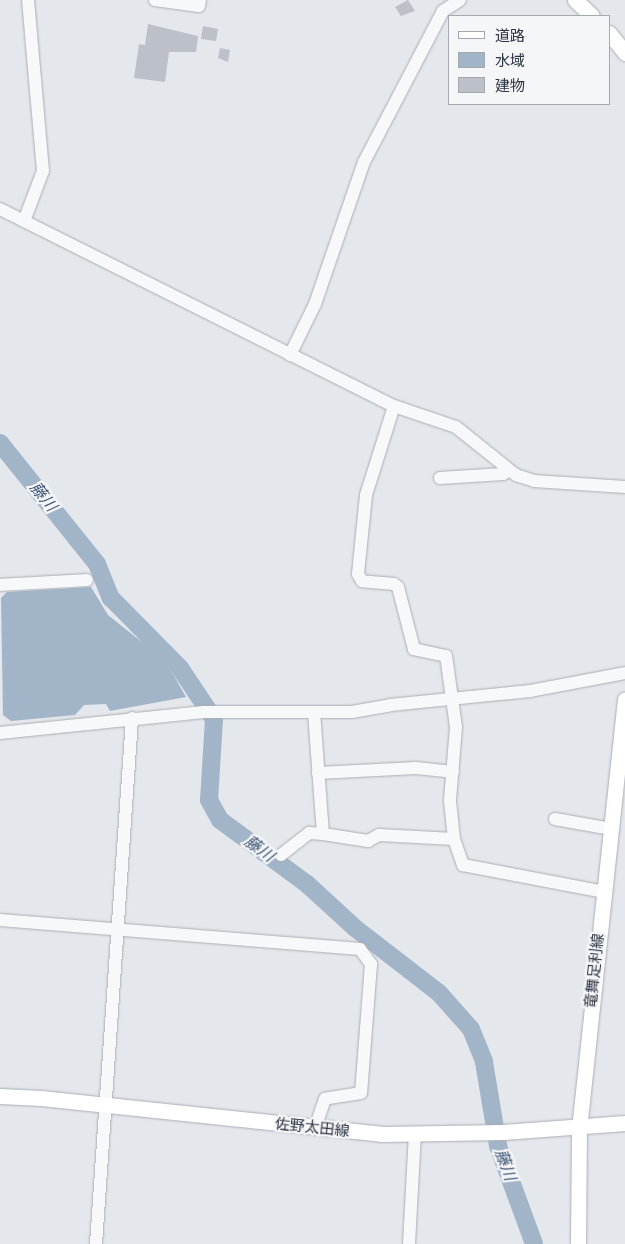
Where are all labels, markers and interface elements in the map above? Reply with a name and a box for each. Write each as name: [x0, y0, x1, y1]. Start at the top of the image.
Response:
legend: [448, 15, 610, 105]
text: 道路: [495, 27, 525, 45]
text: 水域: [495, 52, 525, 70]
text: 建物: [495, 77, 525, 95]
water label: 藤川: [25, 479, 61, 515]
water label: 藤川: [240, 832, 278, 866]
street label: 竜舞足利線: [582, 933, 608, 1009]
street label: 佐野太田線: [274, 1115, 350, 1141]
water label: 藤川: [491, 1147, 519, 1183]

